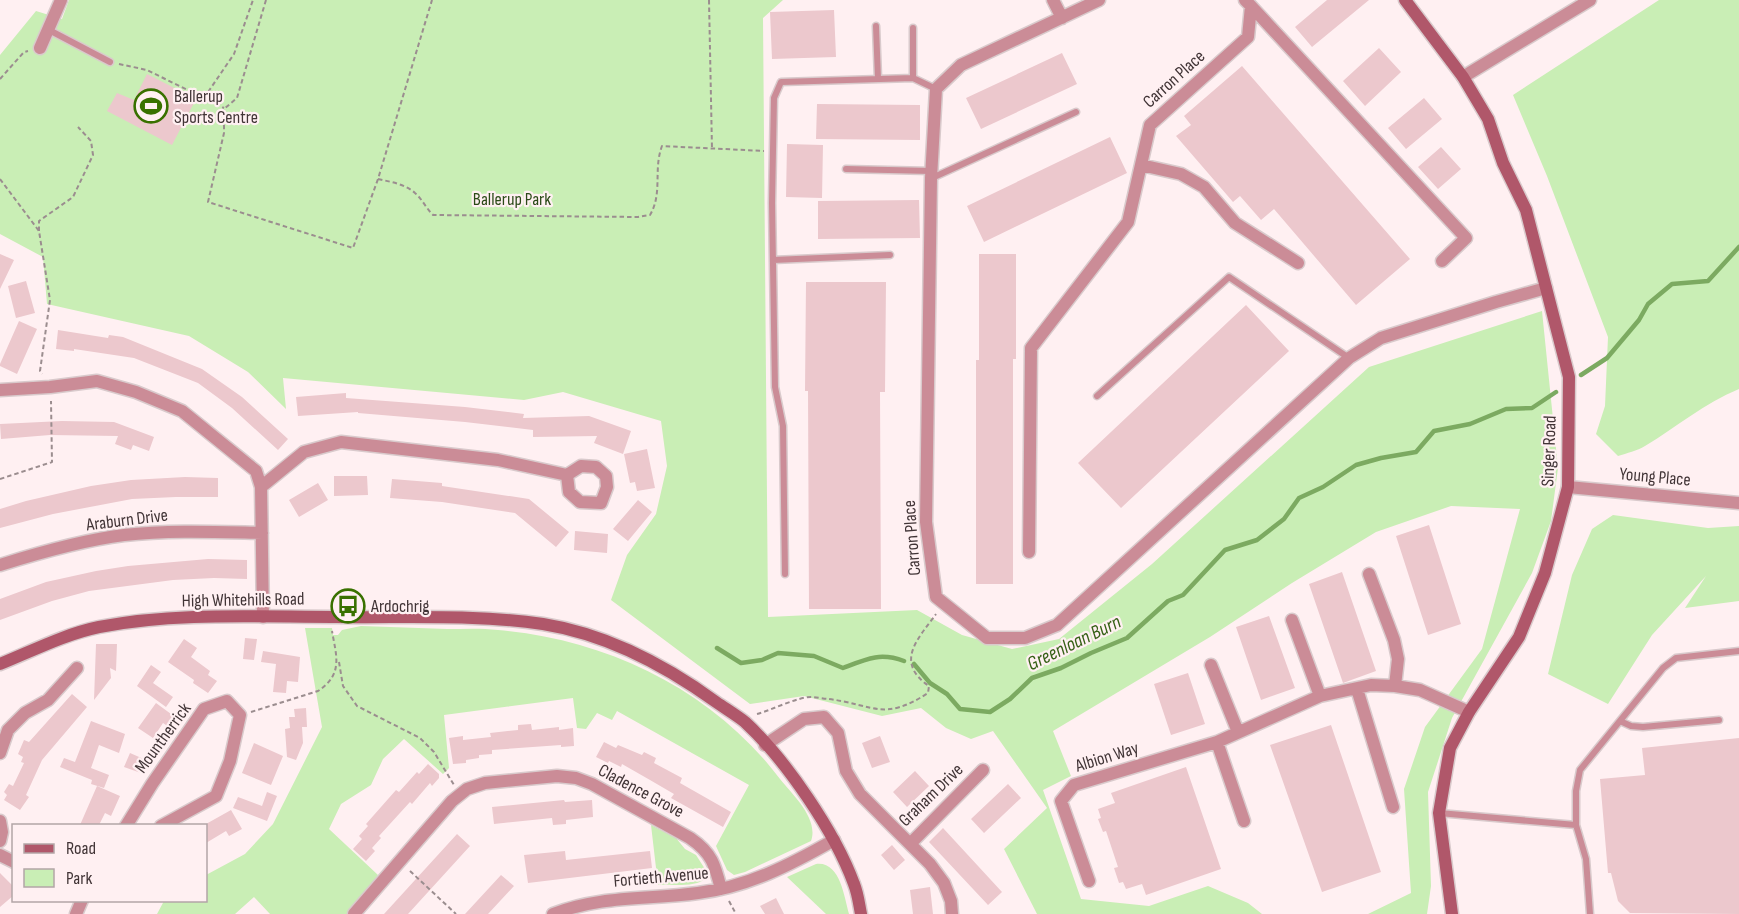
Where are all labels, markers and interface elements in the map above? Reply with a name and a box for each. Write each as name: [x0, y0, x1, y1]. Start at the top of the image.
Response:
street label: Carron Place: [1139, 46, 1209, 112]
place label: Ballerup Sports Centre: [174, 86, 258, 128]
sports icon: Ballerup Sports Centre: [133, 88, 169, 124]
park label: Ballerup Park: [473, 189, 551, 210]
street label: Singer Road: [1537, 415, 1561, 487]
street label: Young Place: [1618, 463, 1692, 491]
street label: Carron Place: [899, 500, 925, 576]
street label: Araburn Drive: [84, 505, 169, 536]
street label: High Whitehills Road: [181, 588, 305, 612]
bus stop icon: Ardochrig: [330, 588, 366, 624]
place label: Ardochrig: [370, 596, 430, 617]
water label: Greenloan Burn: [1023, 610, 1125, 676]
street label: Mountherrick: [130, 699, 196, 777]
street label: Albion Way: [1072, 737, 1141, 777]
street label: Graham Drive: [894, 759, 968, 831]
street label: Cladence Grove: [595, 760, 687, 822]
legend: [12, 824, 207, 902]
text: Road: [66, 838, 96, 859]
street label: Fortieth Avenue: [613, 862, 709, 892]
text: Park: [66, 868, 92, 889]

